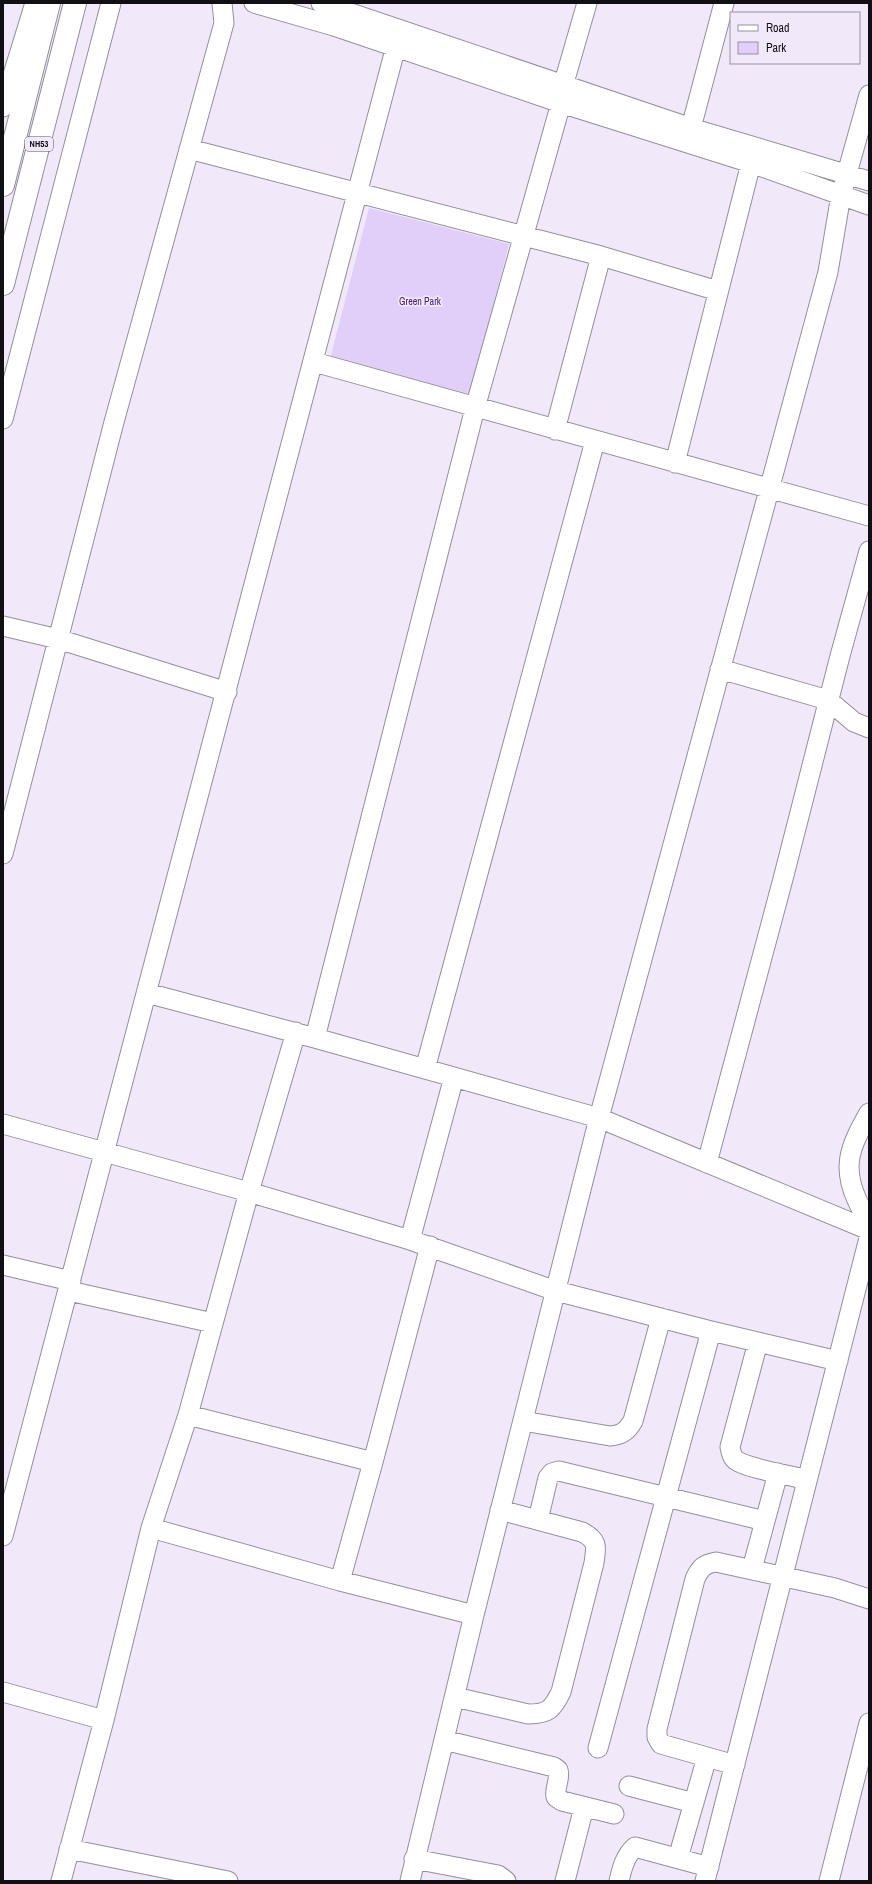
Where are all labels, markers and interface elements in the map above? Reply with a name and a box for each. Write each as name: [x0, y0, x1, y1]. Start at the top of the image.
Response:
legend: [730, 12, 860, 64]
text: Road: [766, 20, 790, 36]
text: Park: [766, 40, 786, 56]
road number: NH53: [25, 137, 53, 151]
park label: Green Park: [399, 295, 442, 308]

